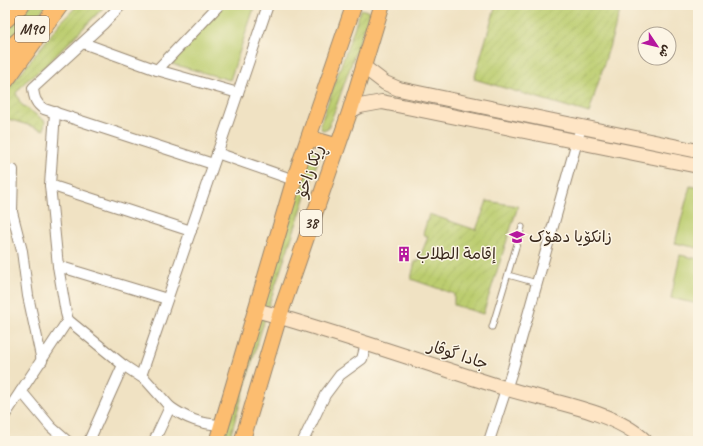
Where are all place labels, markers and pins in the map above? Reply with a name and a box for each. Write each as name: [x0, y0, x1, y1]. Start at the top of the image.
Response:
place label: زانکۆیا دهۆک: [529, 227, 612, 247]
school or university icon: زانکۆیا دهۆک: [508, 228, 526, 246]
place label: إقامة الطلاب: [416, 244, 496, 264]
building icon: إقامة الطلاب: [395, 245, 413, 263]

